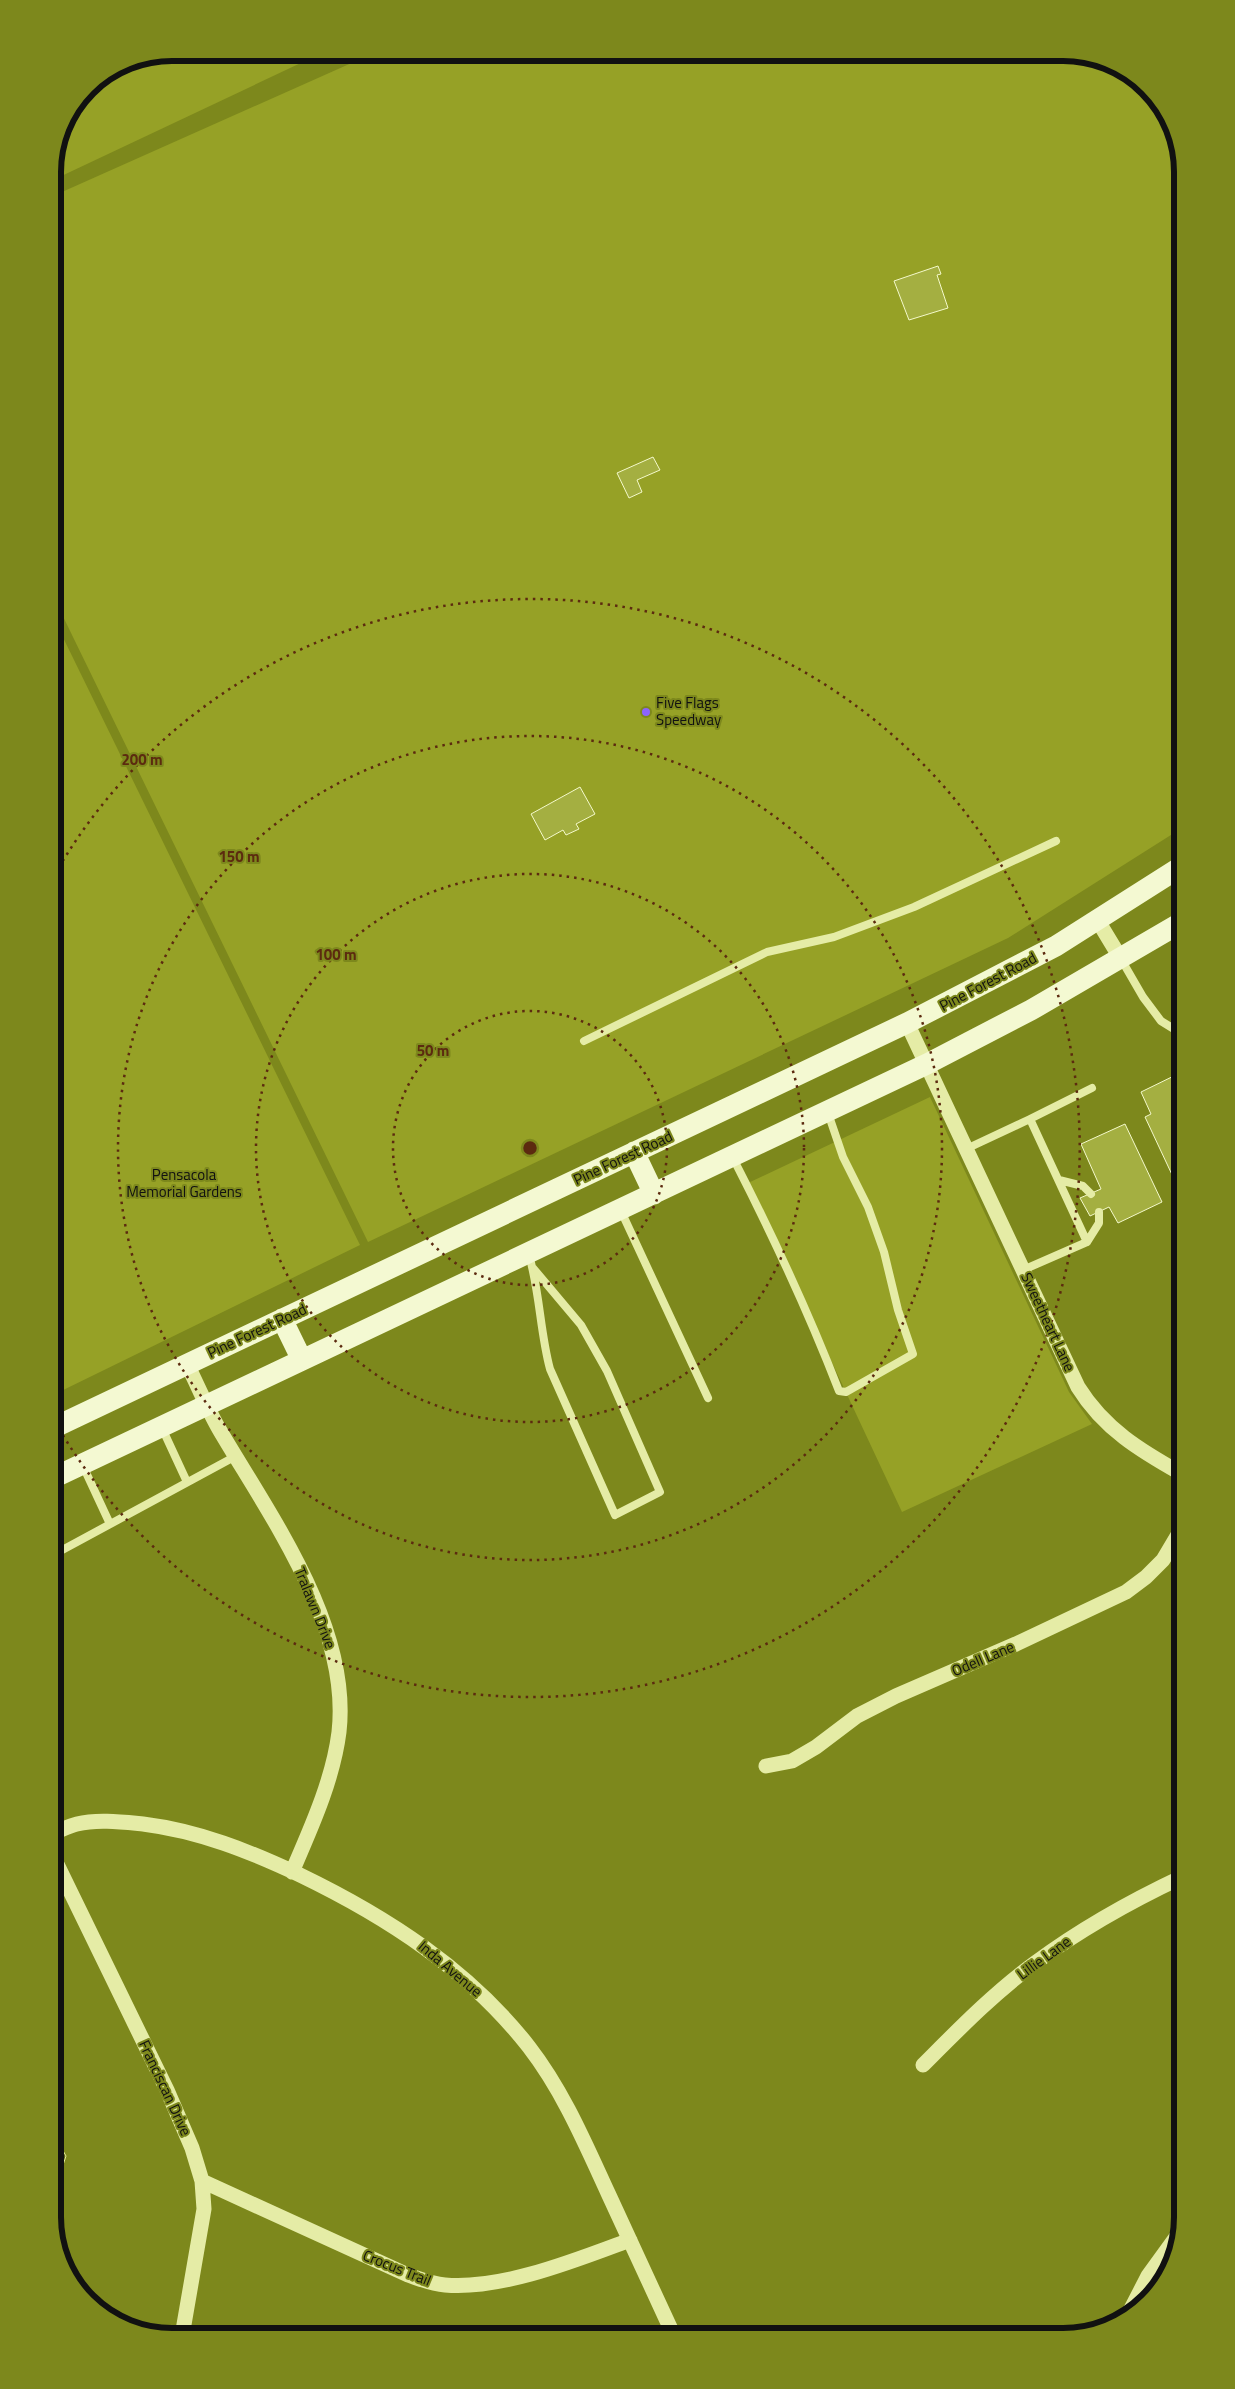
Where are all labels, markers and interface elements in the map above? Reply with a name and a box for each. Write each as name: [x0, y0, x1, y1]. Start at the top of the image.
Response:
place label: Five Flags Speedway: [656, 691, 721, 731]
marker: Five Flags Speedway: [640, 706, 652, 718]
text: 200 m: [121, 748, 163, 771]
text: 150 m: [218, 845, 260, 868]
text: 100 m: [315, 943, 357, 966]
street label: Pine Forest Road: [935, 946, 1041, 1017]
text: 50 m: [417, 1039, 449, 1062]
street label: Pine Forest Road: [569, 1124, 676, 1191]
centre of rings: [521, 1139, 539, 1157]
park label: Pensacola Memorial Gardens: [126, 1163, 242, 1203]
street label: Sweetheart Lane: [1015, 1268, 1081, 1375]
street label: Pine Forest Road: [203, 1297, 310, 1364]
street label: Tralawn Drive: [289, 1564, 342, 1652]
street label: Odell Lane: [948, 1635, 1018, 1682]
street label: Lillie Lane: [1012, 1930, 1076, 1985]
street label: Inda Avenue: [413, 1935, 487, 2002]
street label: Franciscan Drive: [133, 2036, 198, 2139]
street label: Crocus Trail: [360, 2243, 435, 2292]

